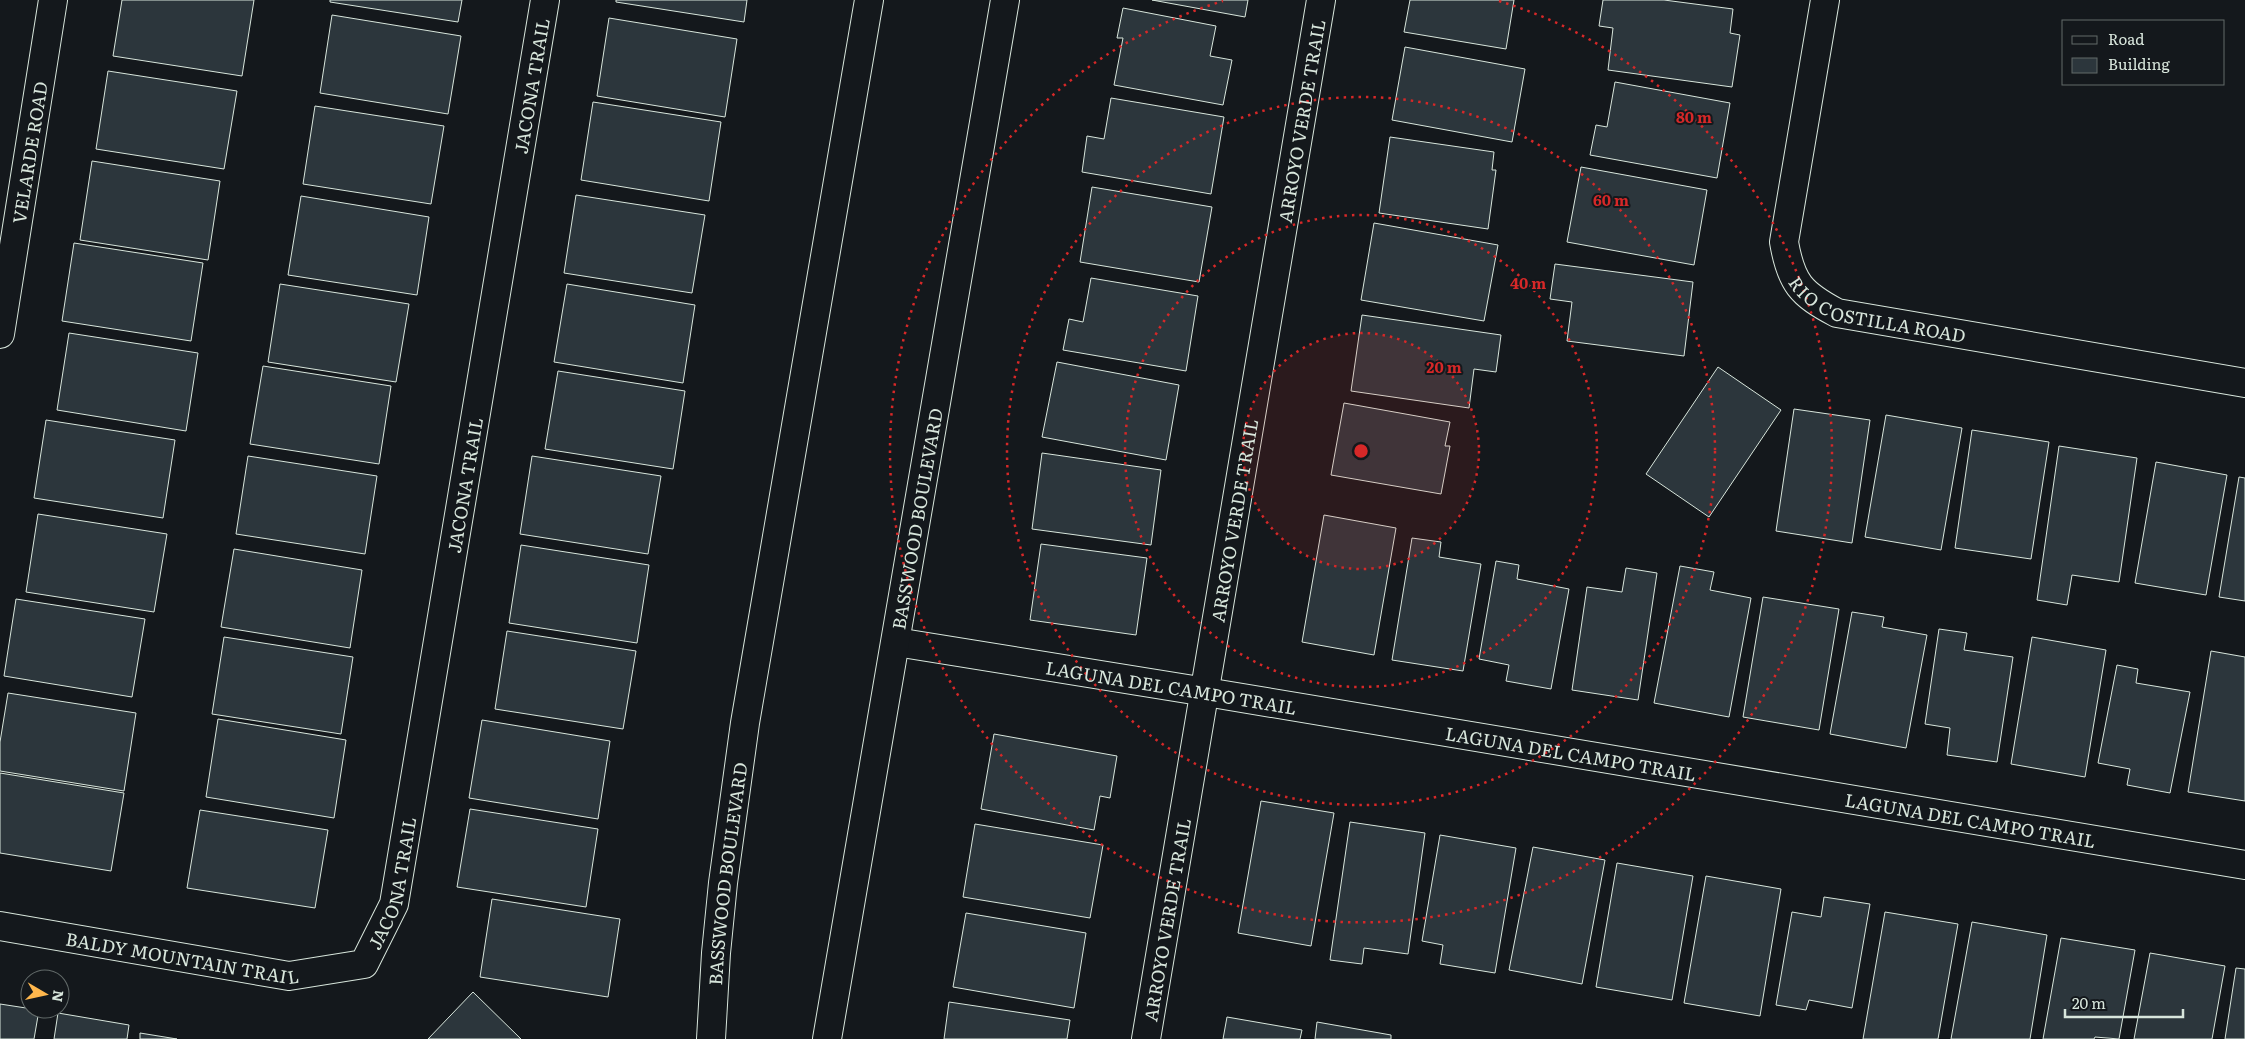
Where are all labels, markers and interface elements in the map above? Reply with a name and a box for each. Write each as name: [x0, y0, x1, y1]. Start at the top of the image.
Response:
street label: JACONA TRAIL: [506, 16, 555, 156]
street label: ARROYO VERDE TRAIL: [1270, 17, 1331, 225]
legend: [2062, 20, 2225, 85]
text: Road: [2108, 27, 2144, 50]
text: Building: [2108, 52, 2170, 75]
street label: VELARDE ROAD: [4, 79, 53, 225]
text: 80 m: [1676, 105, 1712, 128]
text: 60 m: [1593, 188, 1629, 211]
street label: RIO COSTILLA ROAD: [1783, 270, 1968, 348]
text: 40 m: [1510, 271, 1546, 294]
text: 20 m: [1426, 355, 1462, 378]
street label: BASSWOOD BOULEVARD: [884, 406, 948, 632]
street label: JACONA TRAIL: [439, 415, 489, 555]
street label: ARROYO VERDE TRAIL: [1203, 417, 1264, 624]
centre of rings: [1352, 442, 1370, 460]
street label: LAGUNA DEL CAMPO TRAIL: [1044, 653, 1299, 720]
street label: LAGUNA DEL CAMPO TRAIL: [1444, 719, 1698, 787]
street label: BASSWOOD BOULEVARD: [701, 761, 753, 986]
street label: LAGUNA DEL CAMPO TRAIL: [1843, 785, 2098, 853]
street label: JACONA TRAIL: [360, 815, 422, 954]
street label: ARROYO VERDE TRAIL: [1136, 816, 1197, 1023]
street label: BALDY MOUNTAIN TRAIL: [64, 924, 301, 990]
north arrow: [20, 969, 70, 1019]
scale bar: [2065, 986, 2182, 1018]
text: N: [48, 989, 70, 1004]
text: 20 m: [2072, 991, 2106, 1014]

